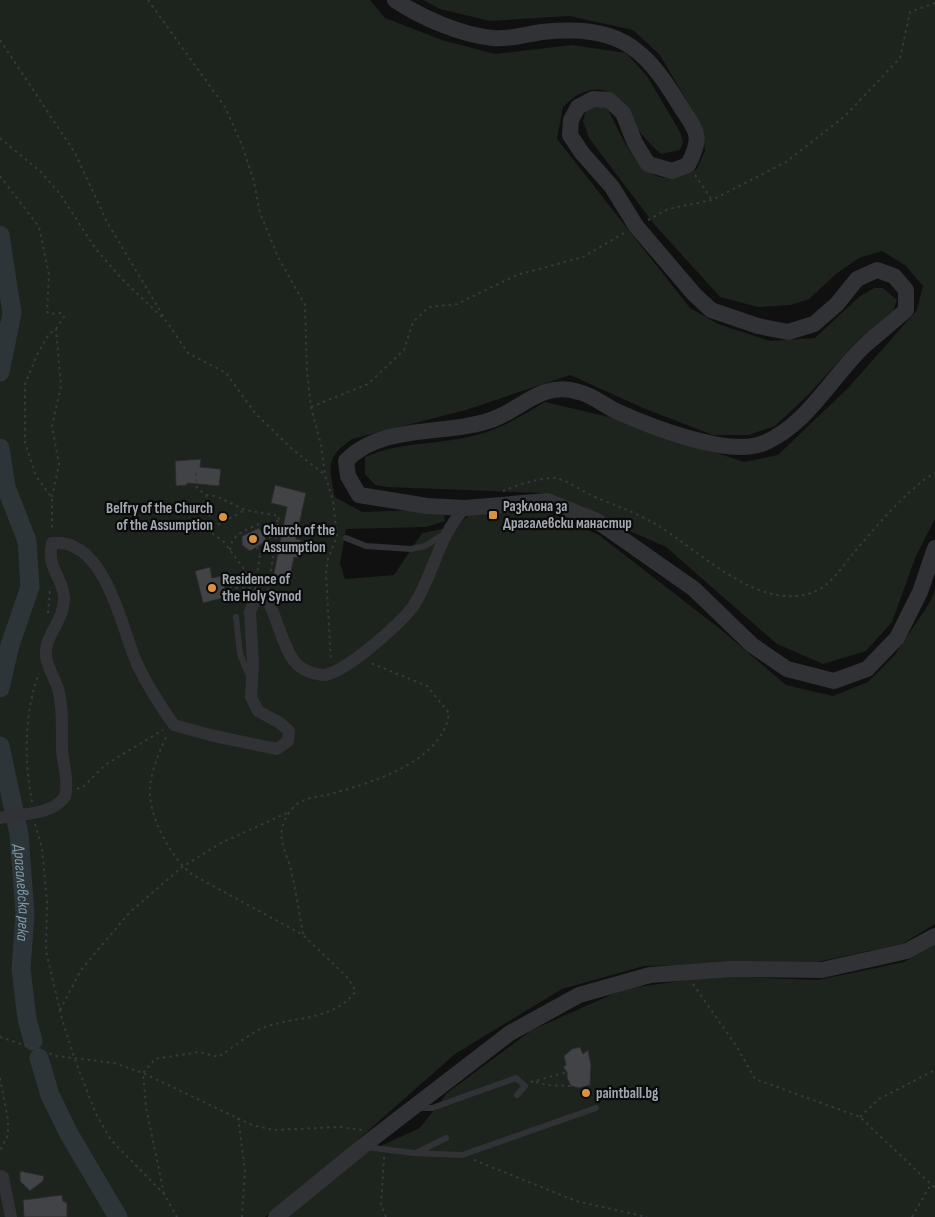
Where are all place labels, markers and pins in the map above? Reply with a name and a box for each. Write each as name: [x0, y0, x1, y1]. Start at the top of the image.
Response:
place label: Разклона за Драгалевски манастир: [503, 497, 632, 533]
place label: Belfry of the Church of the Assumption: [106, 499, 213, 535]
marker: Разклона за Драгалевски манастир: [487, 509, 499, 521]
marker: Belfry of the Church of the Assumption: [217, 511, 229, 523]
place label: Church of the Assumption: [262, 521, 335, 557]
marker: Church of the Assumption: [247, 533, 259, 545]
place label: Residence of the Holy Synod: [222, 570, 301, 606]
marker: Residence of the Holy Synod: [206, 582, 218, 594]
place label: paintball.bg: [596, 1084, 659, 1103]
marker: paintball.bg: [580, 1087, 592, 1099]

